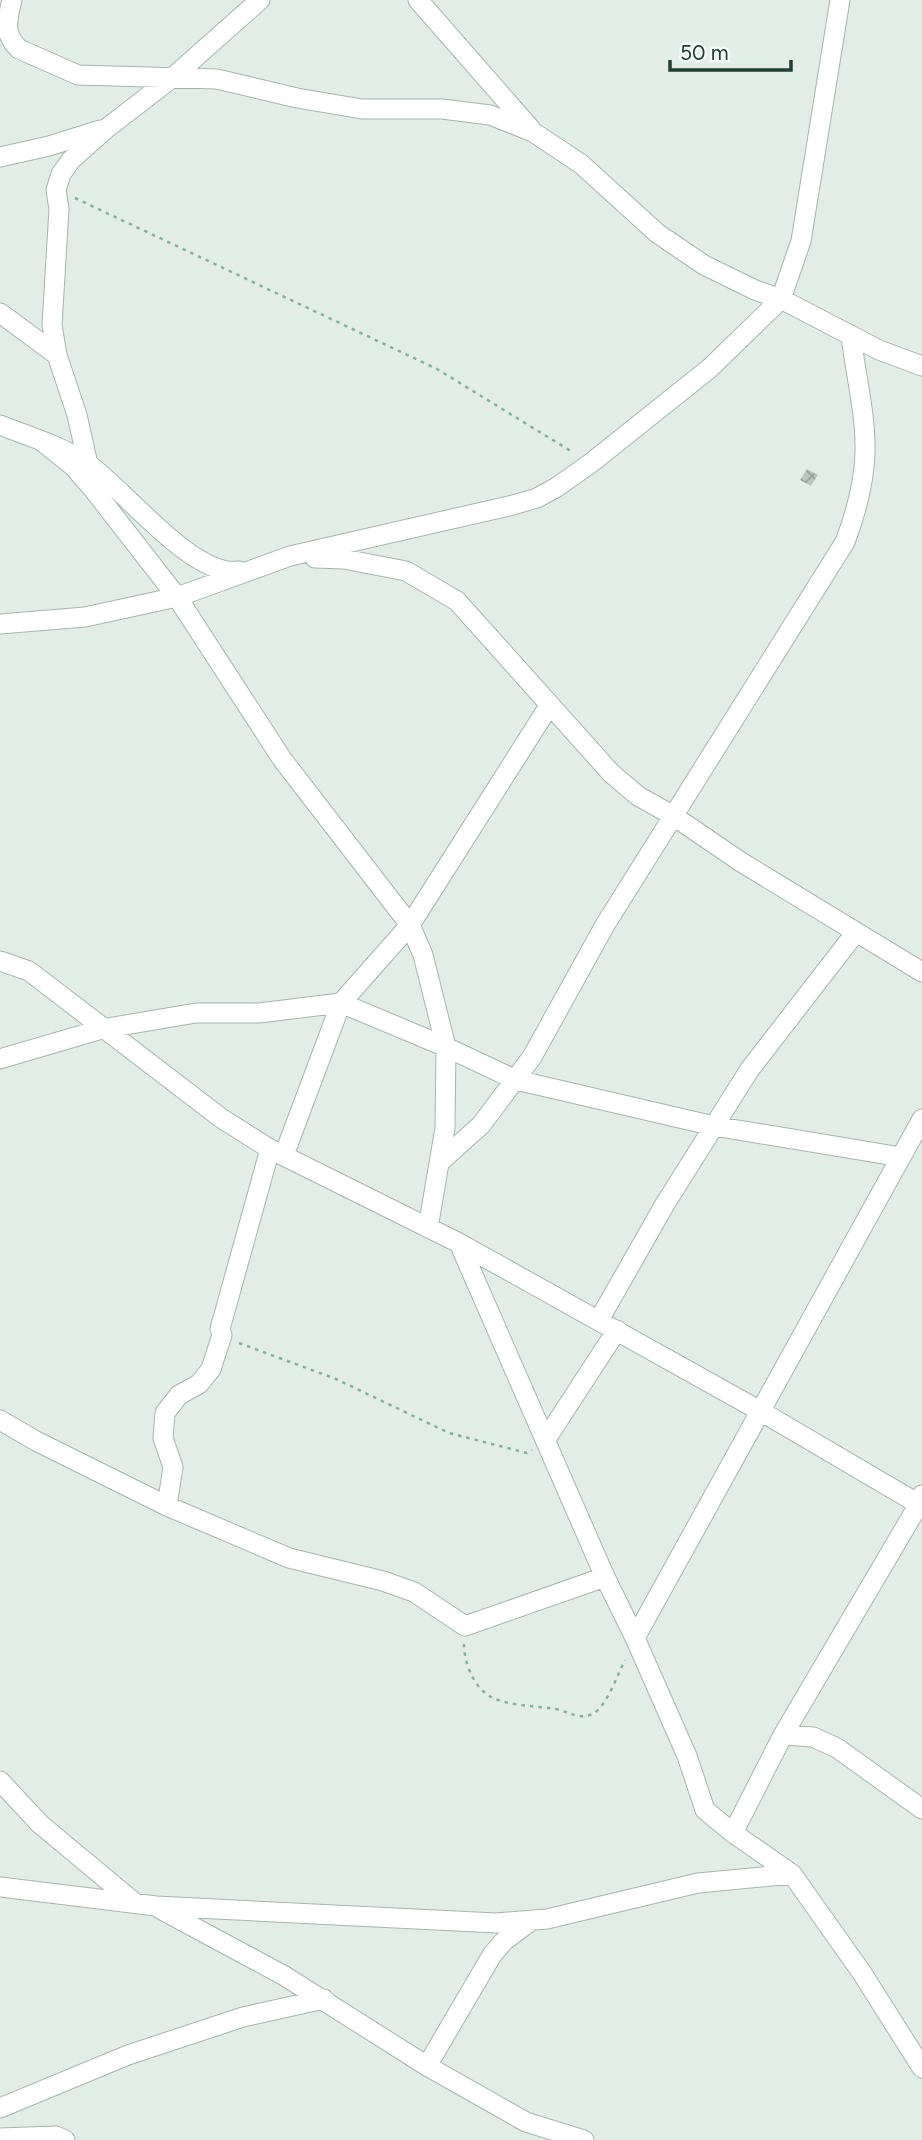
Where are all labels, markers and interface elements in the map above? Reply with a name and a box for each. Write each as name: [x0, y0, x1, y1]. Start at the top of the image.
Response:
scale bar: [670, 28, 791, 72]
text: 50 m: [680, 40, 729, 65]

